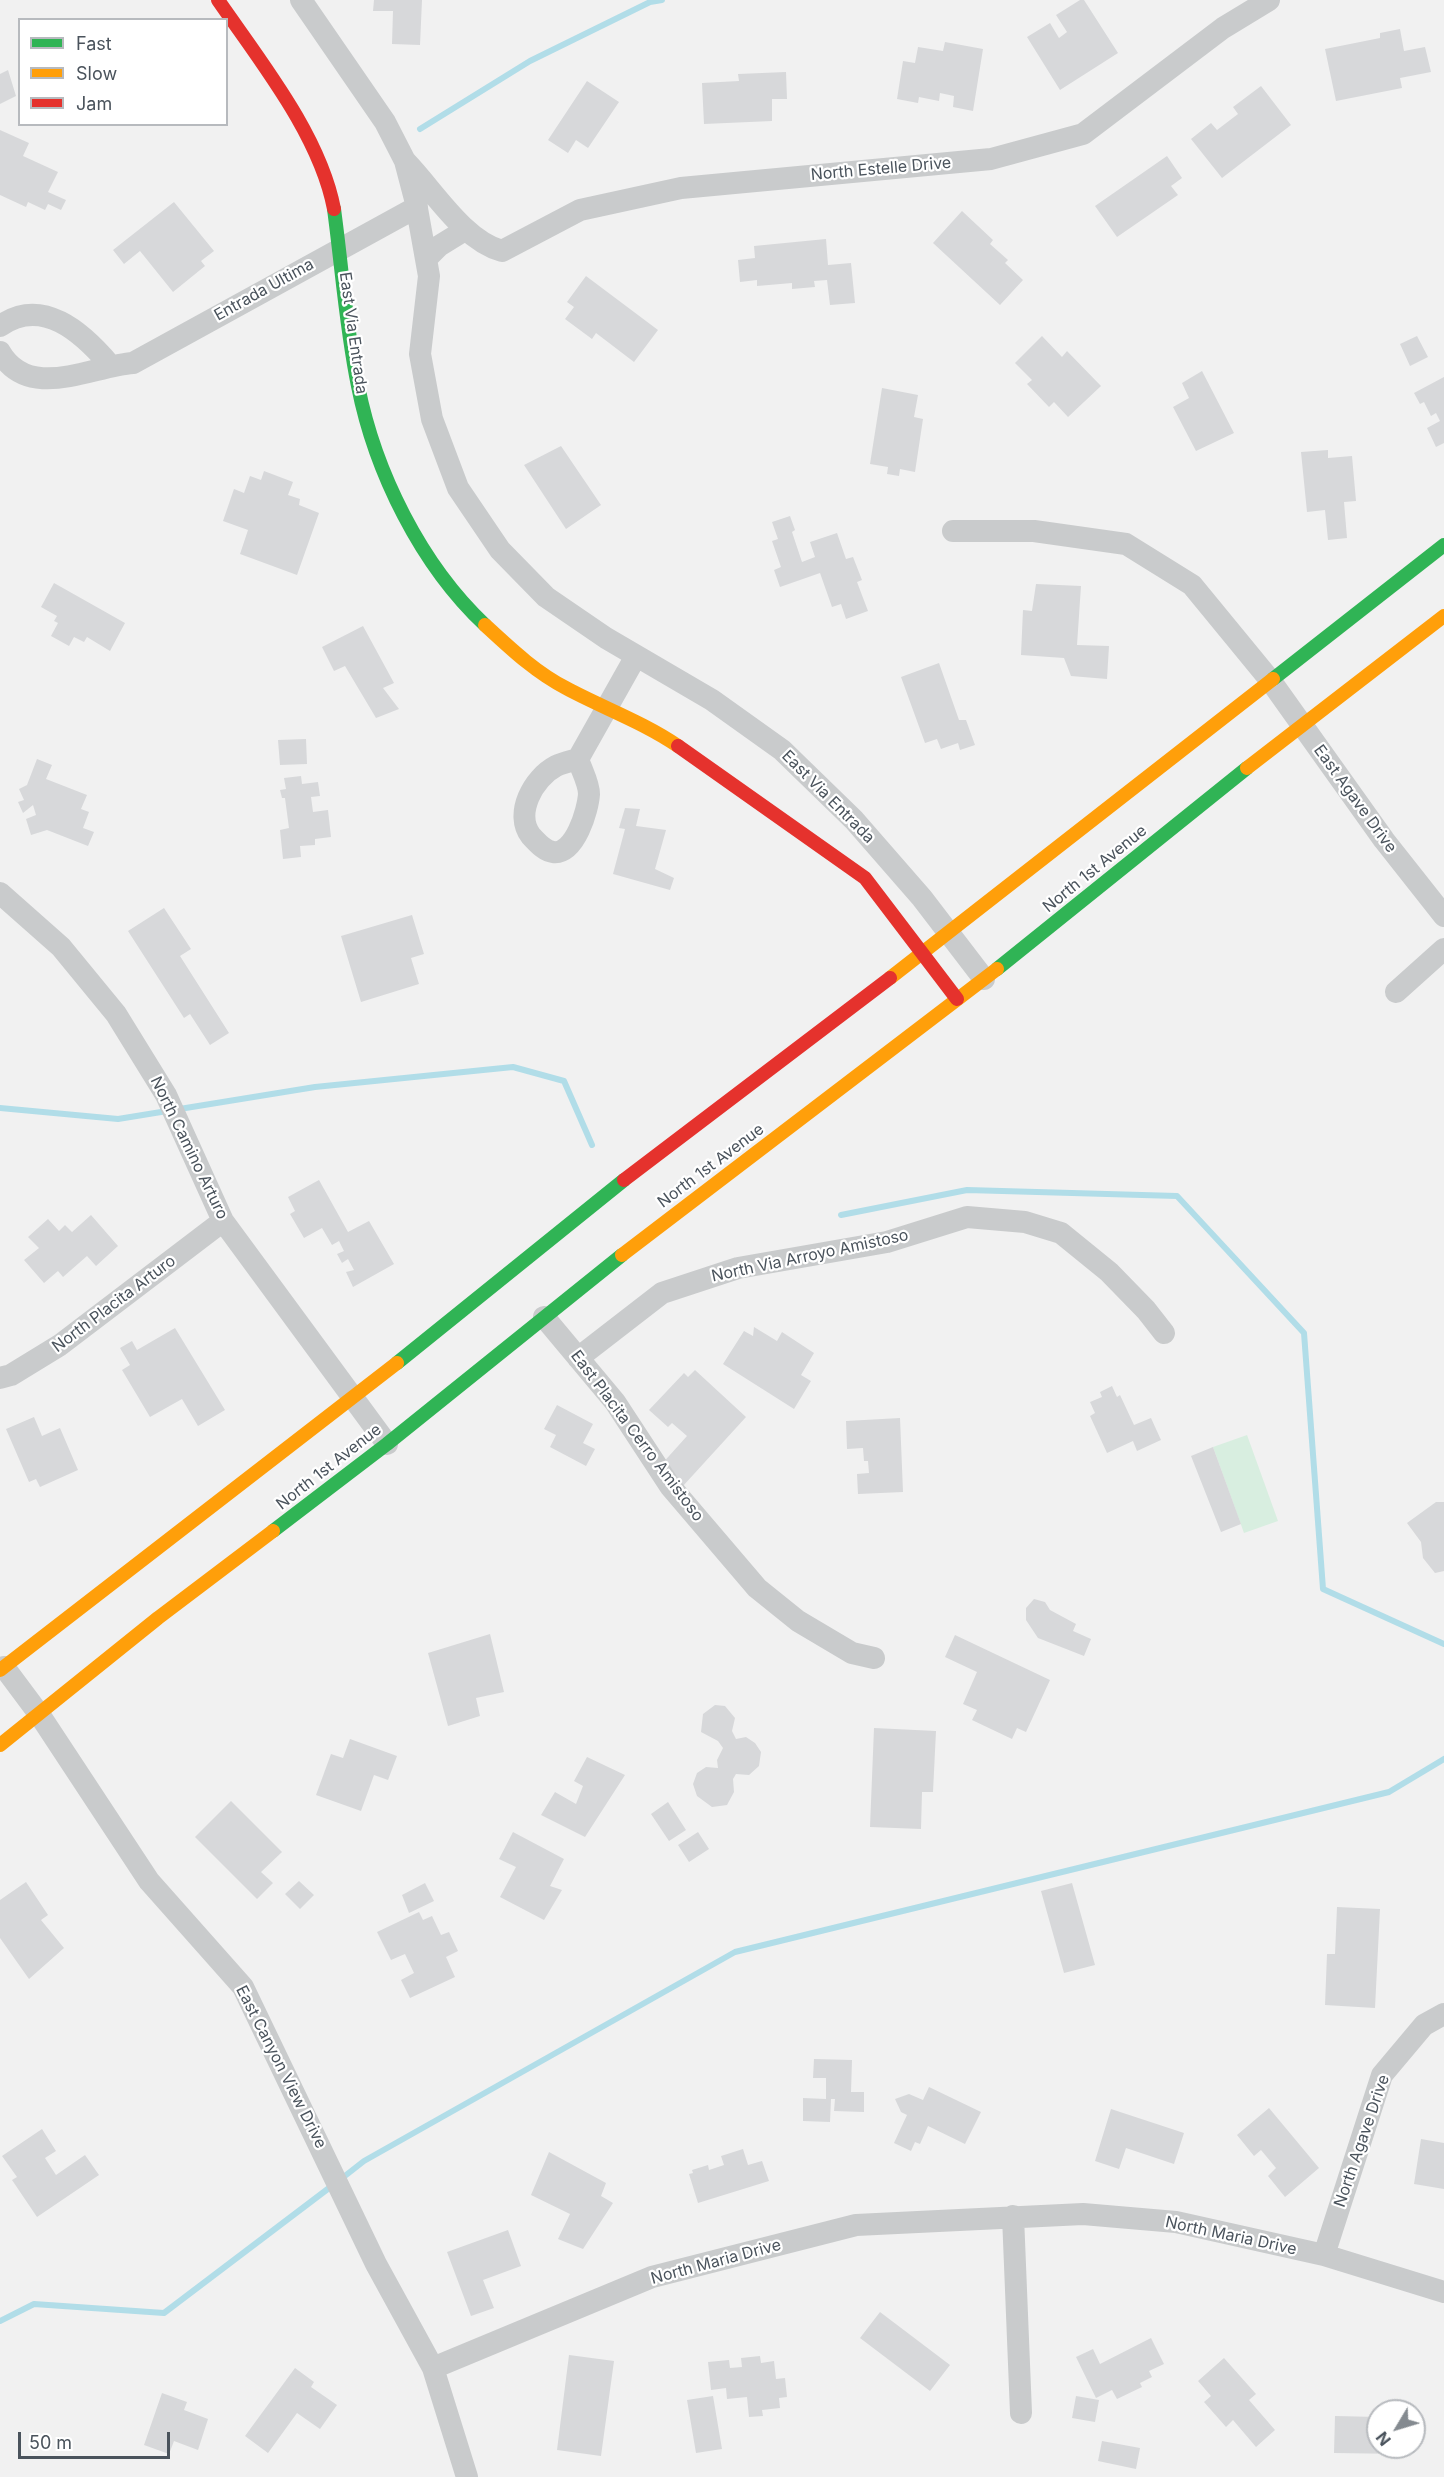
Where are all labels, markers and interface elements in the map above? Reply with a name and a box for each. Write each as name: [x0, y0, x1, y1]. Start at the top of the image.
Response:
legend: [18, 18, 228, 126]
text: Fast: [76, 33, 112, 54]
text: Slow: [76, 63, 117, 84]
text: Jam: [76, 93, 112, 114]
street label: North Estelle Drive: [810, 153, 952, 185]
street label: Entrada Ultima: [211, 255, 317, 325]
street label: East Via Entrada: [335, 271, 371, 395]
street label: East Agave Drive: [1309, 741, 1401, 857]
street label: East Via Entrada: [778, 747, 878, 847]
street label: North 1st Avenue: [1039, 821, 1151, 917]
street label: North Camino Arturo: [146, 1073, 232, 1223]
street label: North 1st Avenue: [654, 1120, 768, 1212]
street label: North Via Arroyo Amistoso: [710, 1226, 910, 1286]
street label: North Placita Arturo: [49, 1251, 179, 1357]
street label: East Placita Cerro Amistoso: [566, 1347, 708, 1525]
street label: North 1st Avenue: [273, 1420, 385, 1514]
street label: East Canyon View Drive: [232, 1982, 330, 2152]
street label: North Agave Drive: [1330, 2072, 1394, 2210]
street label: North Maria Drive: [1164, 2213, 1298, 2259]
street label: North Maria Drive: [649, 2235, 783, 2289]
north arrow: [1366, 2399, 1426, 2459]
scale bar: [21, 2420, 172, 2458]
text: N: [1372, 2428, 1395, 2450]
text: 50 m: [29, 2432, 72, 2453]

